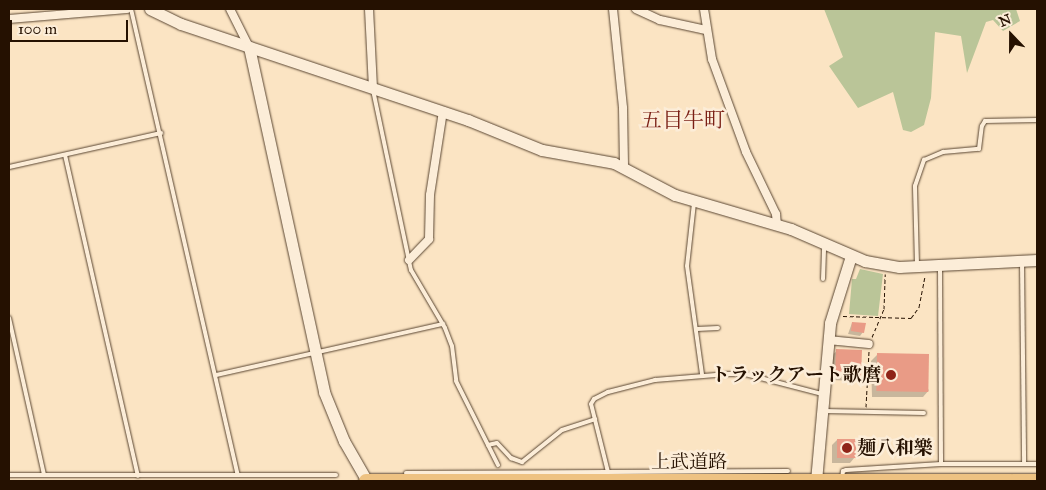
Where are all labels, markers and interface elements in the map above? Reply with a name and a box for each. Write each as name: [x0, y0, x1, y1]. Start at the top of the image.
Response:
scale bar: [12, 10, 130, 42]
north arrow: [986, 10, 1036, 60]
text: N: [997, 11, 1014, 31]
text: 100 m: [18, 20, 57, 38]
district label: 五目牛町: [641, 107, 725, 133]
place label: トラックアート歌麿: [711, 364, 881, 386]
marker: トラックアート歌麿: [885, 369, 897, 381]
place label: 麺八和樂: [857, 437, 933, 459]
marker: 麺八和樂: [841, 442, 853, 454]
street label: 上武道路: [651, 451, 727, 473]

